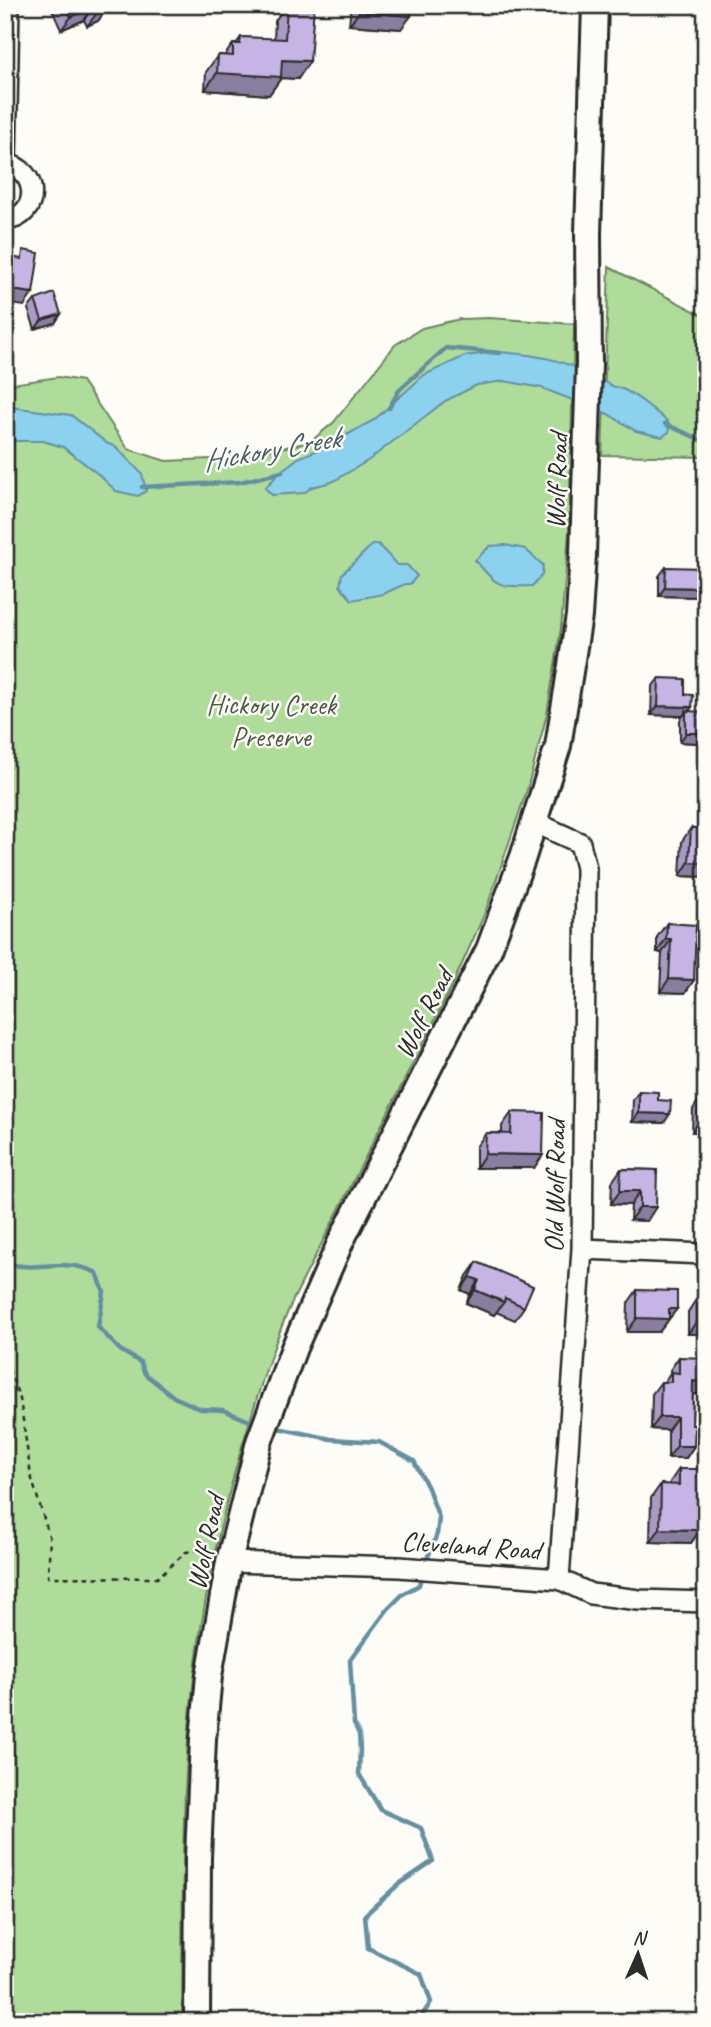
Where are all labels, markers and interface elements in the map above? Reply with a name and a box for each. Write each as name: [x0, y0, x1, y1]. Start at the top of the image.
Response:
water label: Hickory Creek: [199, 417, 349, 480]
street label: Wolf Road: [537, 428, 576, 530]
park label: Hickory Creek Preserve: [206, 687, 337, 754]
street label: Wolf Road: [386, 959, 463, 1064]
street label: Old Wolf Road: [536, 1115, 573, 1253]
street label: Wolf Road: [178, 1488, 233, 1593]
street label: Cleveland Road: [400, 1523, 546, 1568]
north arrow: [602, 1918, 672, 1988]
text: N: [632, 1926, 649, 1950]

